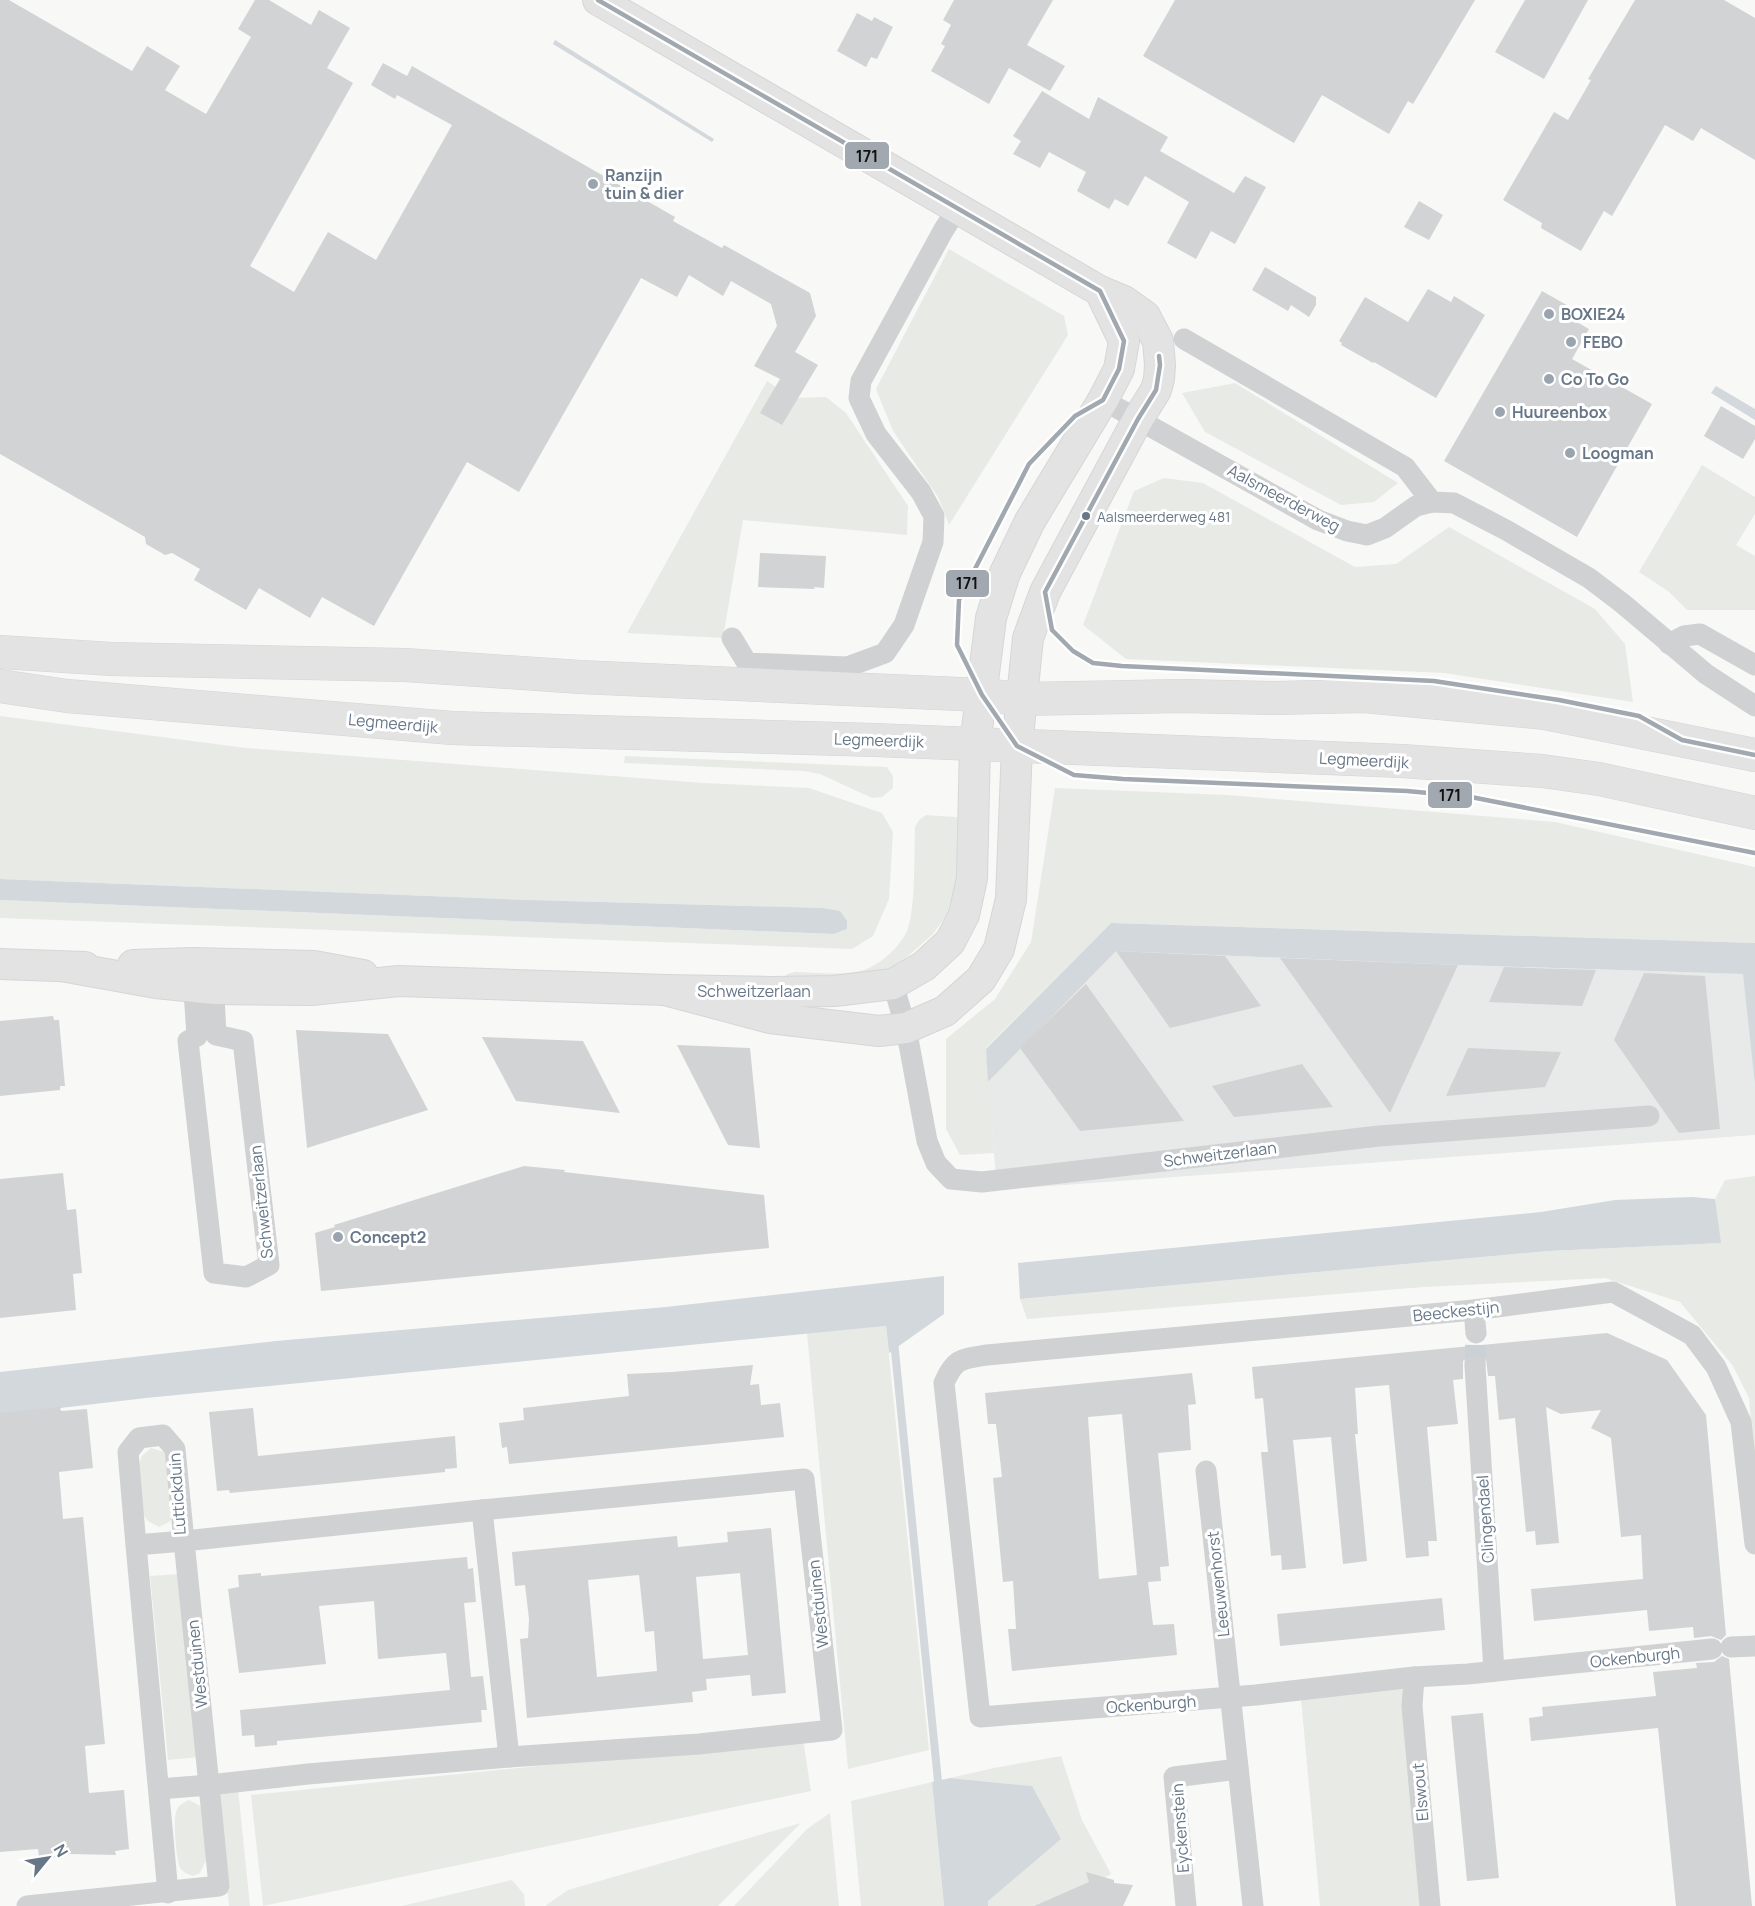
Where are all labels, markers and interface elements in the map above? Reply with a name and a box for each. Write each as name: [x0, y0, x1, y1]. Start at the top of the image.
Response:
line badge: 171: [844, 141, 890, 170]
text: 171: [856, 145, 878, 167]
place label: Ranzijn tuin & dier: [605, 164, 684, 204]
marker: Ranzijn tuin & dier: [586, 177, 600, 191]
place label: BOXIE24: [1561, 303, 1626, 325]
marker: BOXIE24: [1542, 307, 1556, 321]
place label: FEBO: [1583, 331, 1623, 353]
marker: FEBO: [1564, 335, 1578, 349]
place label: Co To Go: [1561, 368, 1629, 390]
marker: Co To Go: [1542, 372, 1556, 386]
place label: Huureenbox: [1512, 401, 1607, 423]
marker: Huureenbox: [1493, 405, 1507, 419]
place label: Loogman: [1582, 442, 1654, 464]
marker: Loogman: [1563, 446, 1577, 460]
street label: Aalsmeerderweg: [1224, 459, 1344, 537]
place label: Aalsmeerderweg 481: [1097, 507, 1230, 526]
marker: Aalsmeerderweg 481: [1080, 510, 1092, 522]
line badge: 171: [945, 569, 990, 598]
text: 171: [956, 572, 978, 594]
street label: Legmeerdijk: [347, 708, 440, 738]
street label: Legmeerdijk: [834, 727, 925, 753]
street label: Legmeerdijk: [1318, 747, 1411, 773]
line badge: 171: [1427, 781, 1473, 809]
text: 171: [1439, 784, 1461, 806]
street label: Schweitzerlaan: [697, 980, 811, 1002]
street label: Schweitzerlaan: [1162, 1136, 1278, 1172]
street label: Schweitzerlaan: [244, 1144, 278, 1260]
place label: Concept2: [350, 1226, 426, 1248]
marker: Concept2: [331, 1230, 345, 1244]
street label: Beeckestijn: [1412, 1296, 1500, 1326]
street label: Luttickduin: [163, 1452, 191, 1536]
street label: Clingendael: [1471, 1474, 1499, 1564]
street label: Leeuwenhorst: [1202, 1530, 1234, 1638]
street label: Westduinen: [802, 1559, 834, 1649]
street label: Westduinen: [181, 1619, 213, 1709]
street label: Ockenburgh: [1589, 1641, 1681, 1673]
street label: Ockenburgh: [1105, 1690, 1197, 1718]
street label: Elswout: [1407, 1762, 1433, 1822]
street label: Eyckenstein: [1166, 1783, 1194, 1873]
north arrow: [18, 1828, 78, 1888]
text: N: [49, 1840, 73, 1861]

